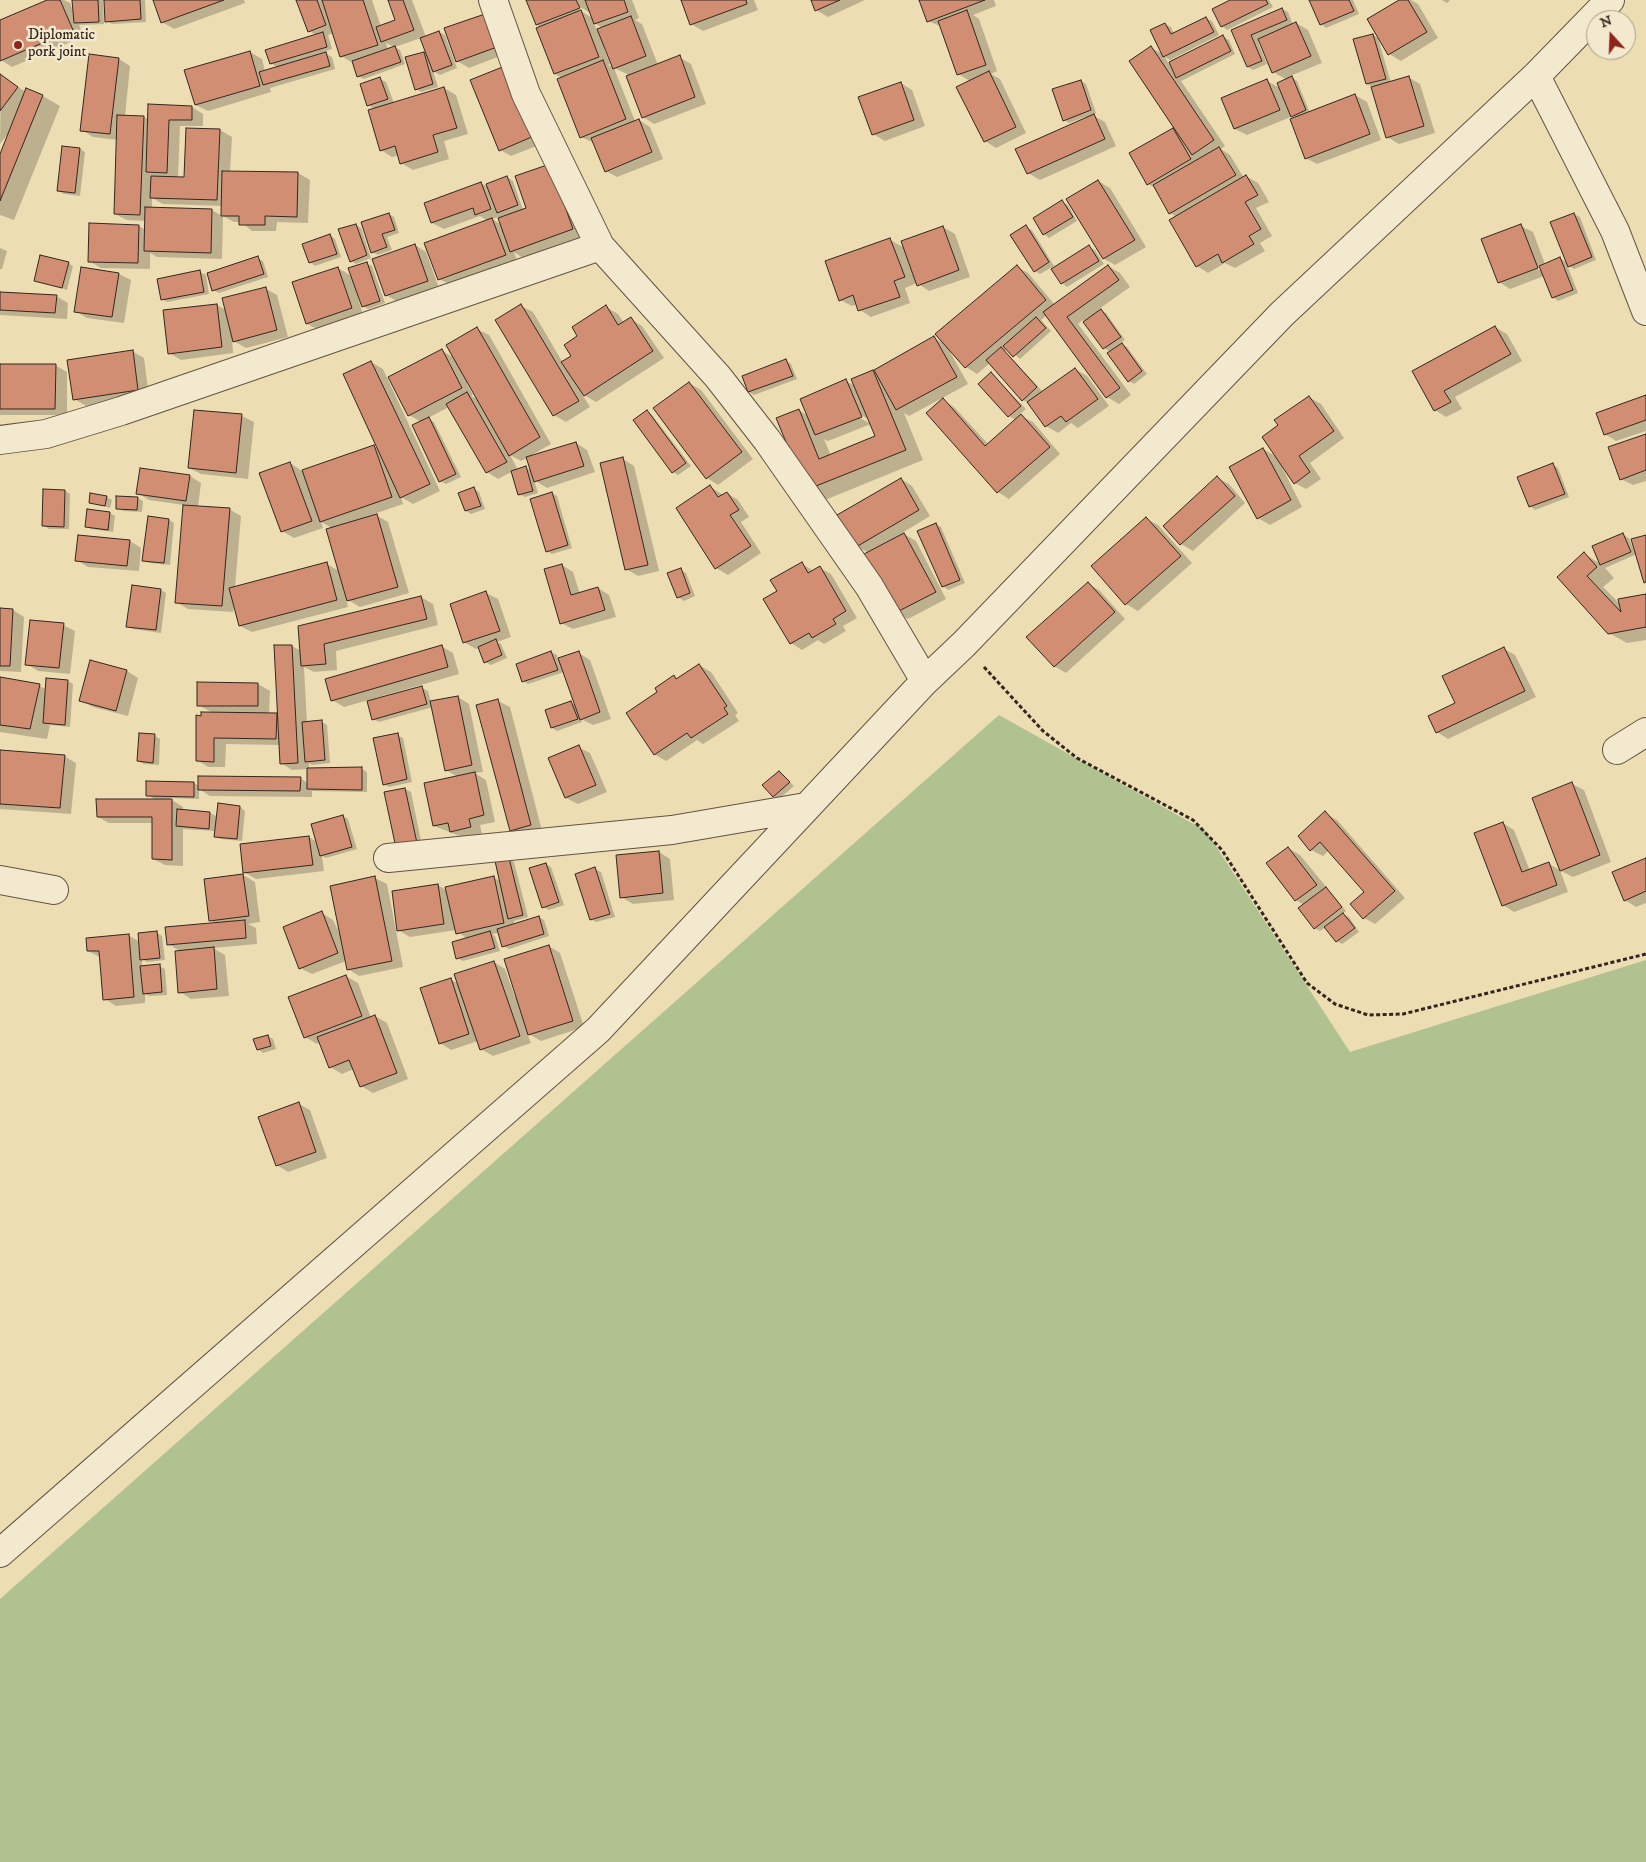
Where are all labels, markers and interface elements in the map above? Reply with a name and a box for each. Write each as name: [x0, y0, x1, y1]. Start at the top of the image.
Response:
north arrow: [1586, 10, 1636, 60]
text: N: [1598, 11, 1615, 32]
place label: Diplomatic pork joint: [28, 27, 95, 62]
marker: Diplomatic pork joint: [12, 39, 24, 51]

